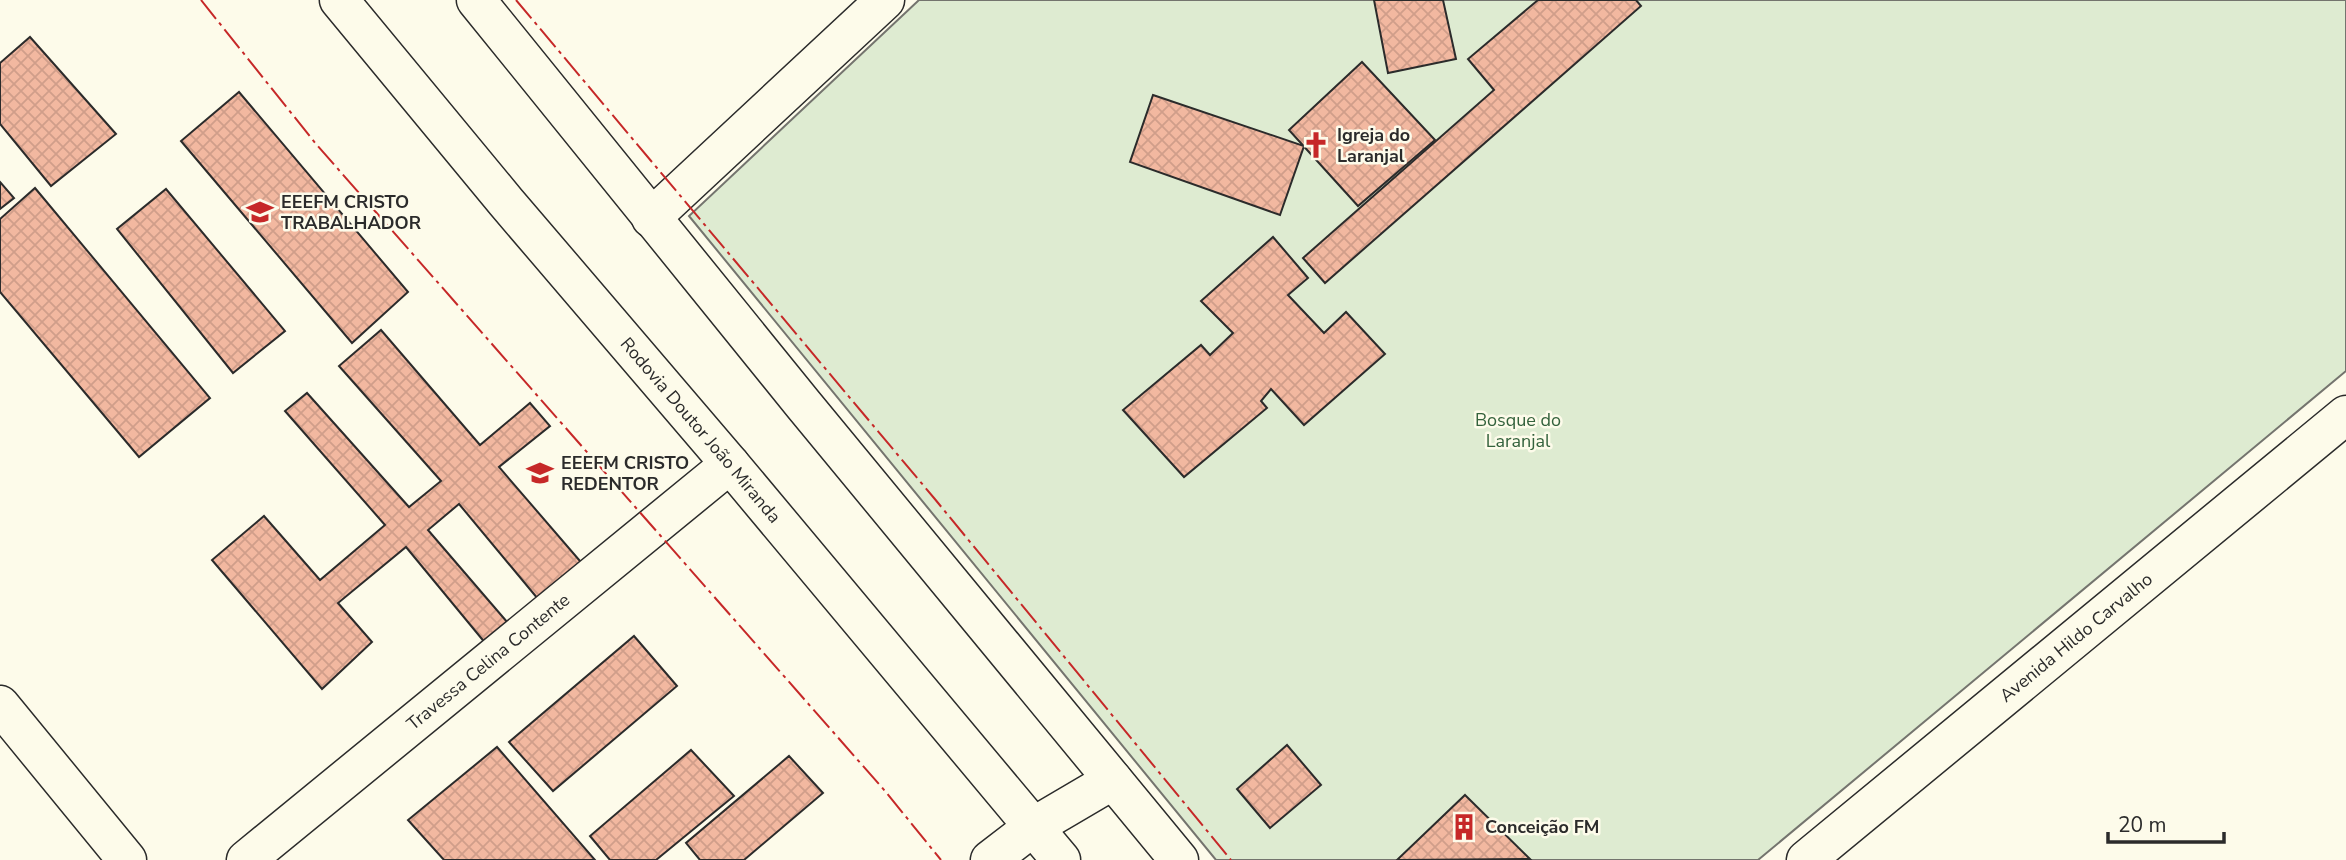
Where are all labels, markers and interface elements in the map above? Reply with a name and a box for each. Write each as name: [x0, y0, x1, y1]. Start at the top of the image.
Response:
place label: Igreja do Laranjal: [1337, 123, 1410, 168]
church icon: Igreja do Laranjal: [1301, 130, 1331, 160]
place label: EEEFM CRISTO TRABALHADOR: [281, 190, 422, 235]
school or university icon: EEEFM CRISTO TRABALHADOR: [245, 197, 275, 227]
street label: Rodovia Doutor João Miranda: [615, 332, 786, 528]
park label: Bosque do Laranjal: [1475, 408, 1561, 453]
place label: EEEFM CRISTO REDENTOR: [561, 451, 689, 496]
school or university icon: EEEFM CRISTO REDENTOR: [525, 458, 555, 488]
street label: Avenida Hildo Carvalho: [1995, 567, 2158, 708]
street label: Travessa Celina Contente: [402, 588, 575, 736]
scale bar: [2108, 800, 2224, 844]
text: 20 m: [2118, 811, 2167, 839]
building icon: Conceição FM: [1449, 812, 1479, 842]
place label: Conceição FM: [1485, 815, 1599, 839]

